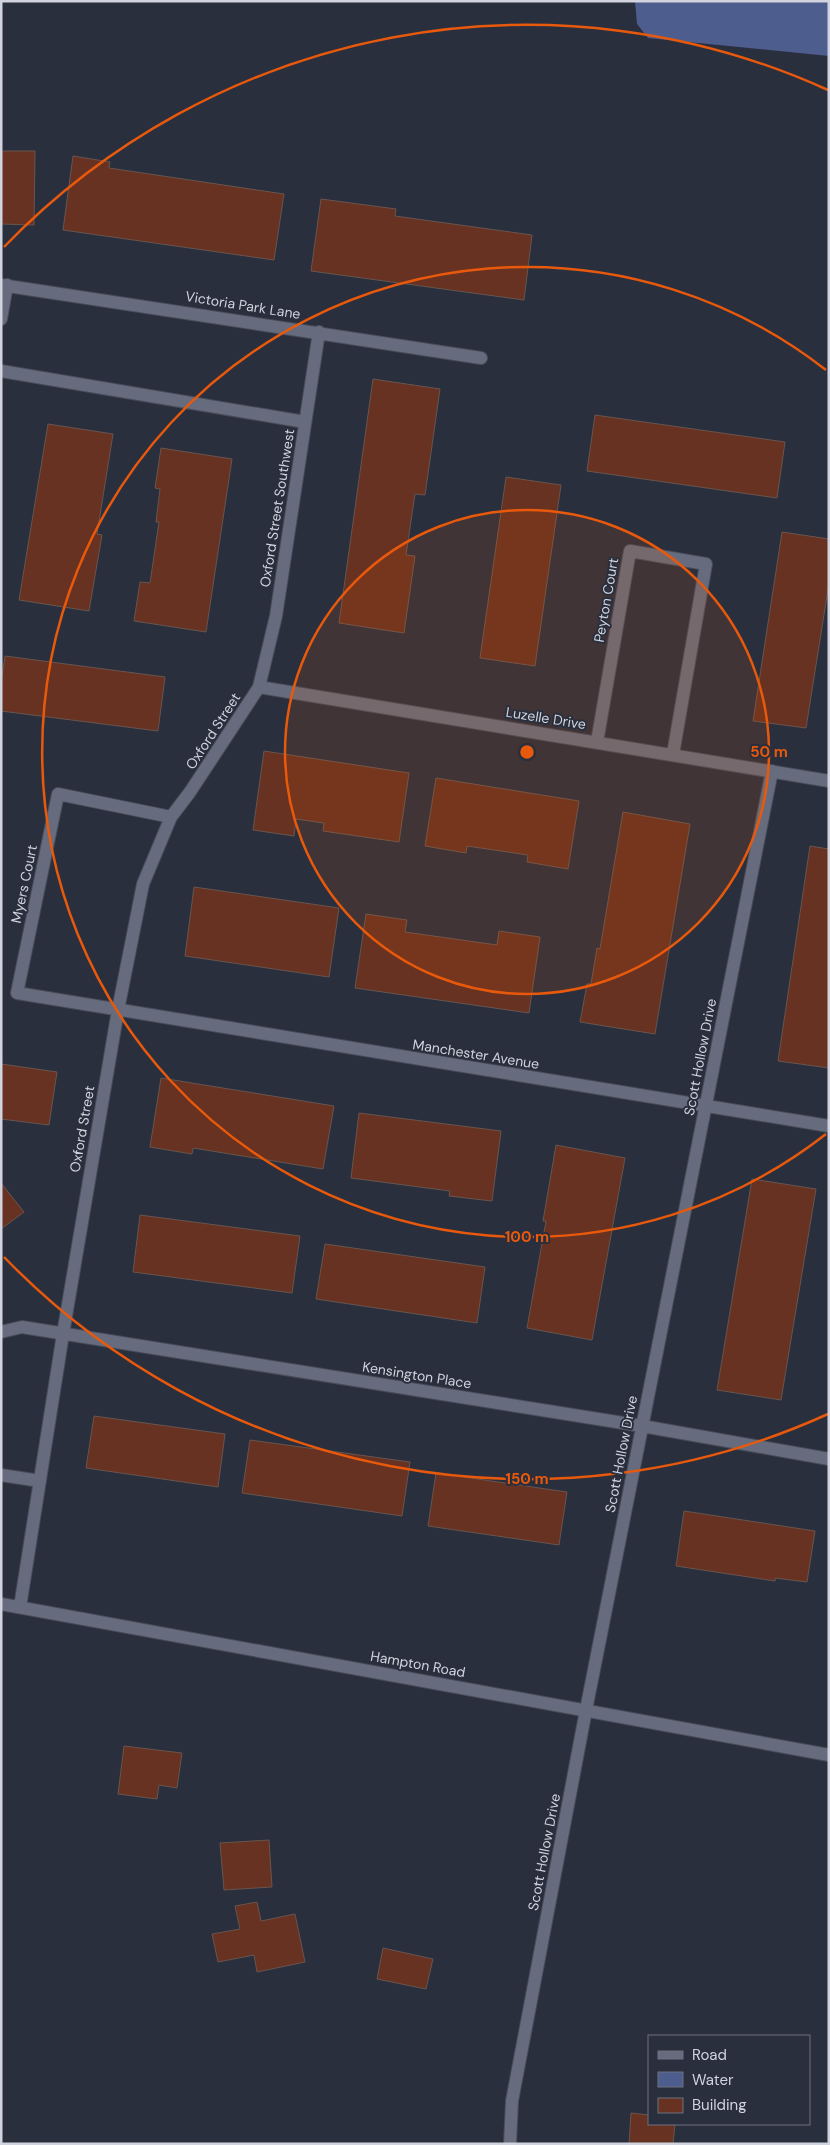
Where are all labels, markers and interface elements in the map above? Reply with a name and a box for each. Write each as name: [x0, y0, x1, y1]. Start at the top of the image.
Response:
street label: Victoria Park Lane: [184, 287, 302, 323]
street label: Oxford Street Southwest: [256, 428, 298, 588]
street label: Peyton Court: [590, 556, 622, 644]
street label: Oxford Street: [182, 689, 244, 773]
street label: Luzelle Drive: [505, 703, 587, 733]
text: 50 m: [750, 742, 788, 762]
centre of rings: [518, 743, 536, 761]
street label: Myers Court: [7, 843, 41, 925]
street label: Scott Hollow Drive: [680, 997, 720, 1117]
street label: Manchester Avenue: [411, 1035, 541, 1073]
street label: Oxford Street: [66, 1084, 98, 1174]
text: 100 m: [505, 1227, 549, 1247]
street label: Kensington Place: [361, 1357, 473, 1393]
street label: Scott Hollow Drive: [601, 1394, 641, 1514]
text: 150 m: [506, 1469, 549, 1489]
street label: Hampton Road: [369, 1647, 467, 1681]
street label: Scott Hollow Drive: [524, 1792, 564, 1912]
legend: [648, 2035, 810, 2125]
text: Road: [692, 2045, 727, 2065]
text: Water: [692, 2070, 734, 2090]
text: Building: [692, 2095, 747, 2115]

